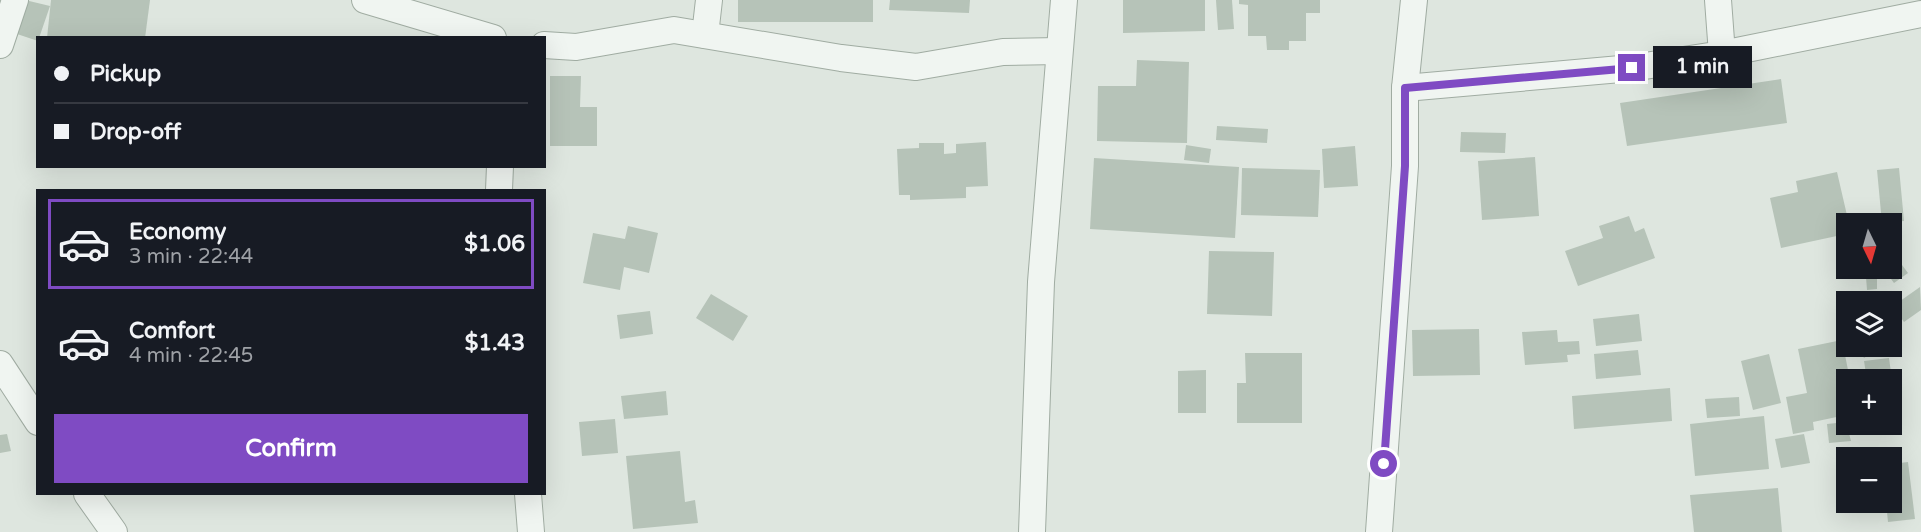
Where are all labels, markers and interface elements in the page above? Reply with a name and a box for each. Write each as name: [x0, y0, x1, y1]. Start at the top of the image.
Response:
callout: 1 min: [1653, 47, 1752, 89]
route end: [1618, 54, 1645, 81]
text: 1 min: [1676, 55, 1729, 79]
text: Pickup: [90, 61, 161, 87]
text: Drop-off: [90, 119, 181, 145]
north arrow: [1836, 213, 1902, 279]
map controls: [1836, 213, 1902, 513]
icon: car: [57, 217, 111, 271]
text: Economy: [129, 219, 226, 245]
text: $1.06: [464, 231, 525, 257]
text: 3 min · 22:44: [129, 245, 253, 269]
button: layers: [1836, 291, 1902, 357]
icon: car: [57, 316, 111, 370]
text: Comfort: [129, 318, 215, 344]
text: $1.43: [465, 330, 525, 356]
text: 4 min · 22:45: [129, 344, 253, 368]
button: +: [1836, 369, 1902, 435]
button: Confirm: [54, 414, 528, 483]
button: −: [1836, 447, 1902, 513]
route start: [1370, 450, 1397, 477]

